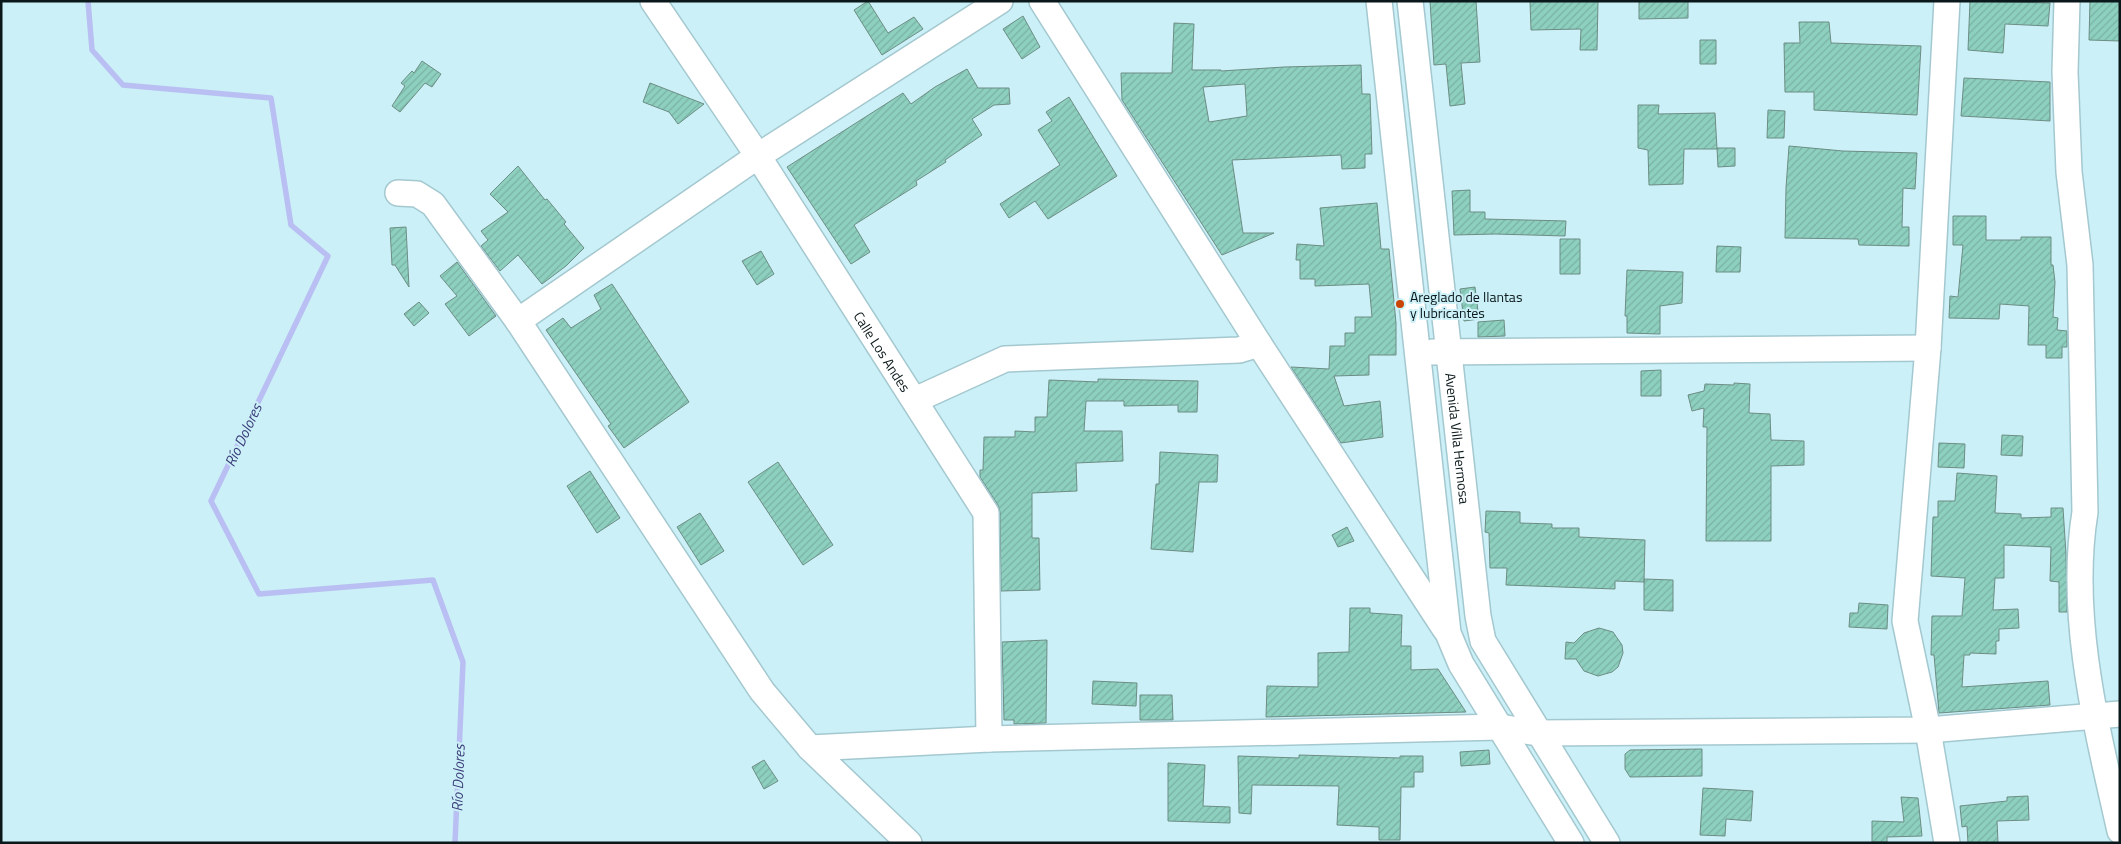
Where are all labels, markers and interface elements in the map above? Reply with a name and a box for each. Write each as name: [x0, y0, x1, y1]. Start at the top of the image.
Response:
place label: Areglado de llantas y lubricantes: [1410, 286, 1522, 323]
marker: Areglado de llantas y lubricantes: [1394, 298, 1406, 310]
street label: Calle Los Andes: [849, 307, 916, 396]
street label: Avenida Villa Hermosa: [1441, 372, 1476, 505]
water label: Río Dolores: [218, 398, 268, 470]
water label: Río Dolores: [445, 742, 471, 812]

